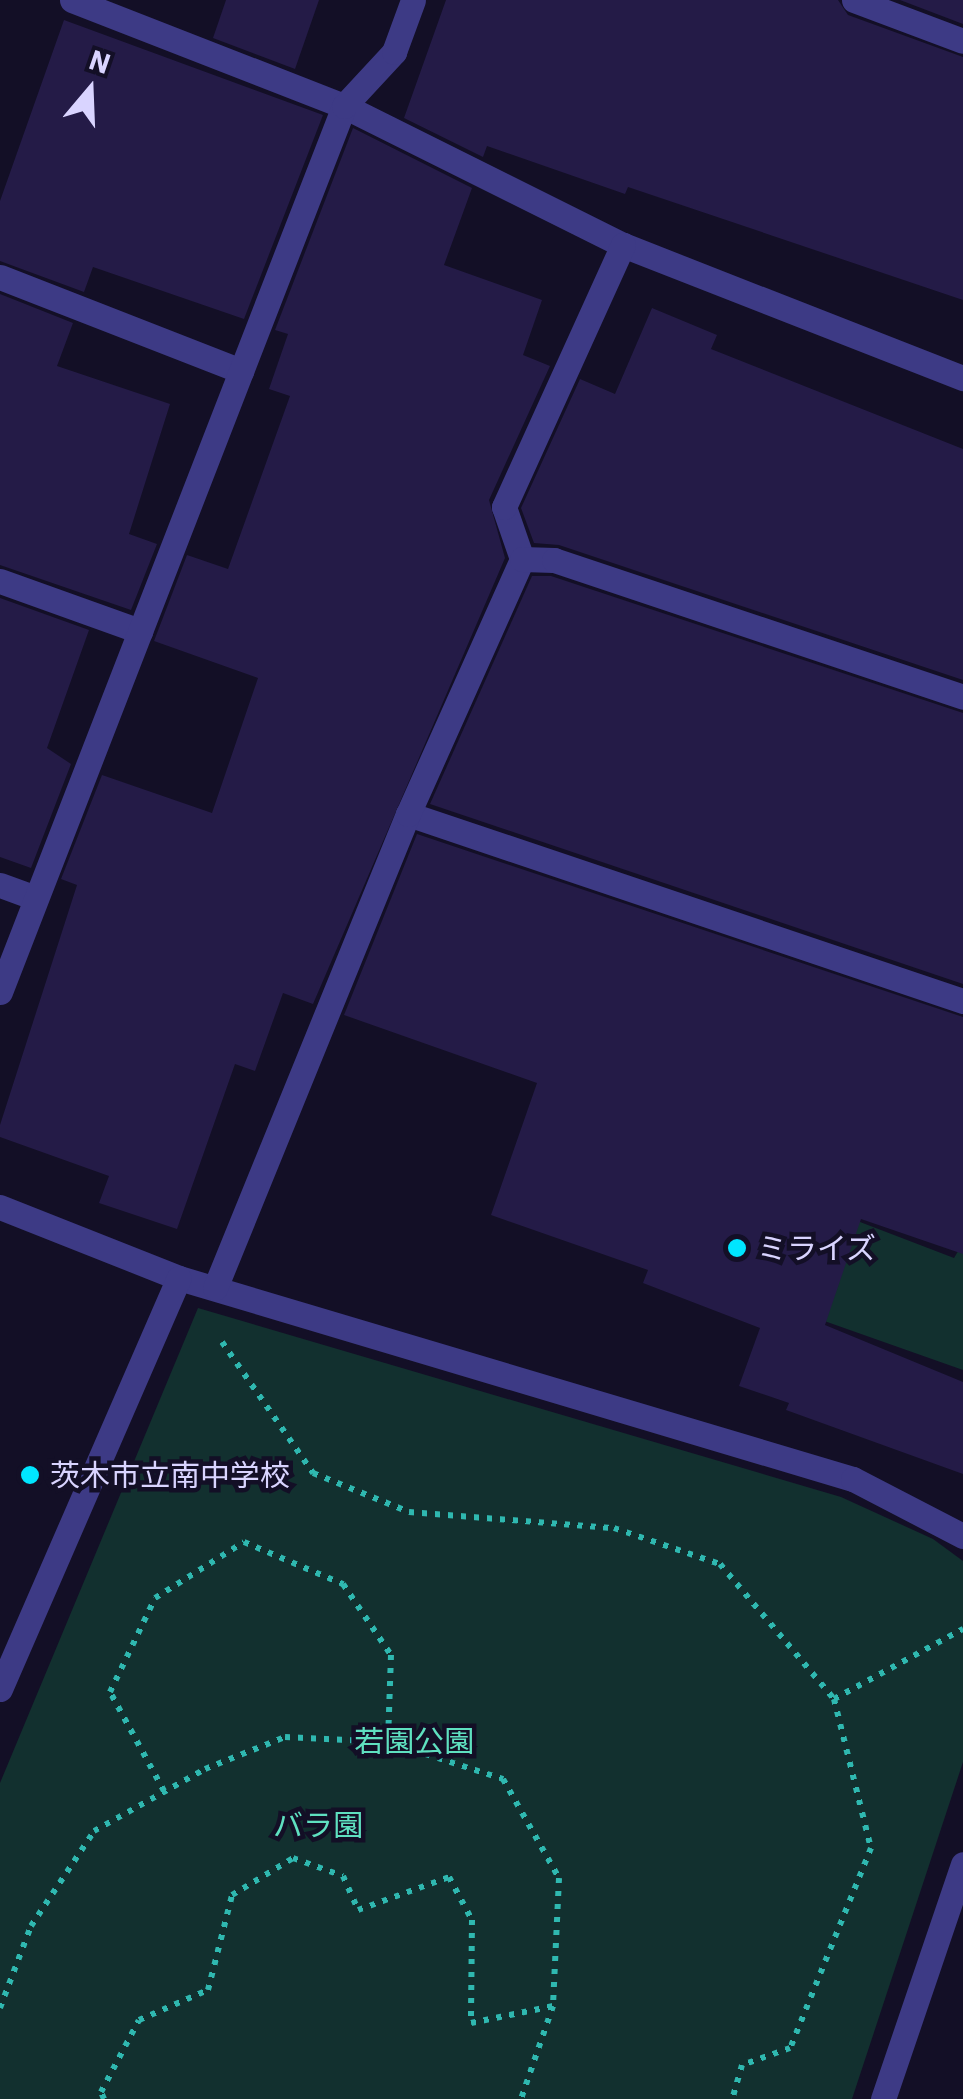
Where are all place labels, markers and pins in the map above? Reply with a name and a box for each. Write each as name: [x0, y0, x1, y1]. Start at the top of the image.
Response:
place label: ミライズ: [757, 1230, 877, 1266]
marker: ミライズ: [726, 1237, 748, 1259]
place label: 茨木市立南中学校: [50, 1457, 290, 1493]
marker: 茨木市立南中学校: [19, 1464, 41, 1486]

